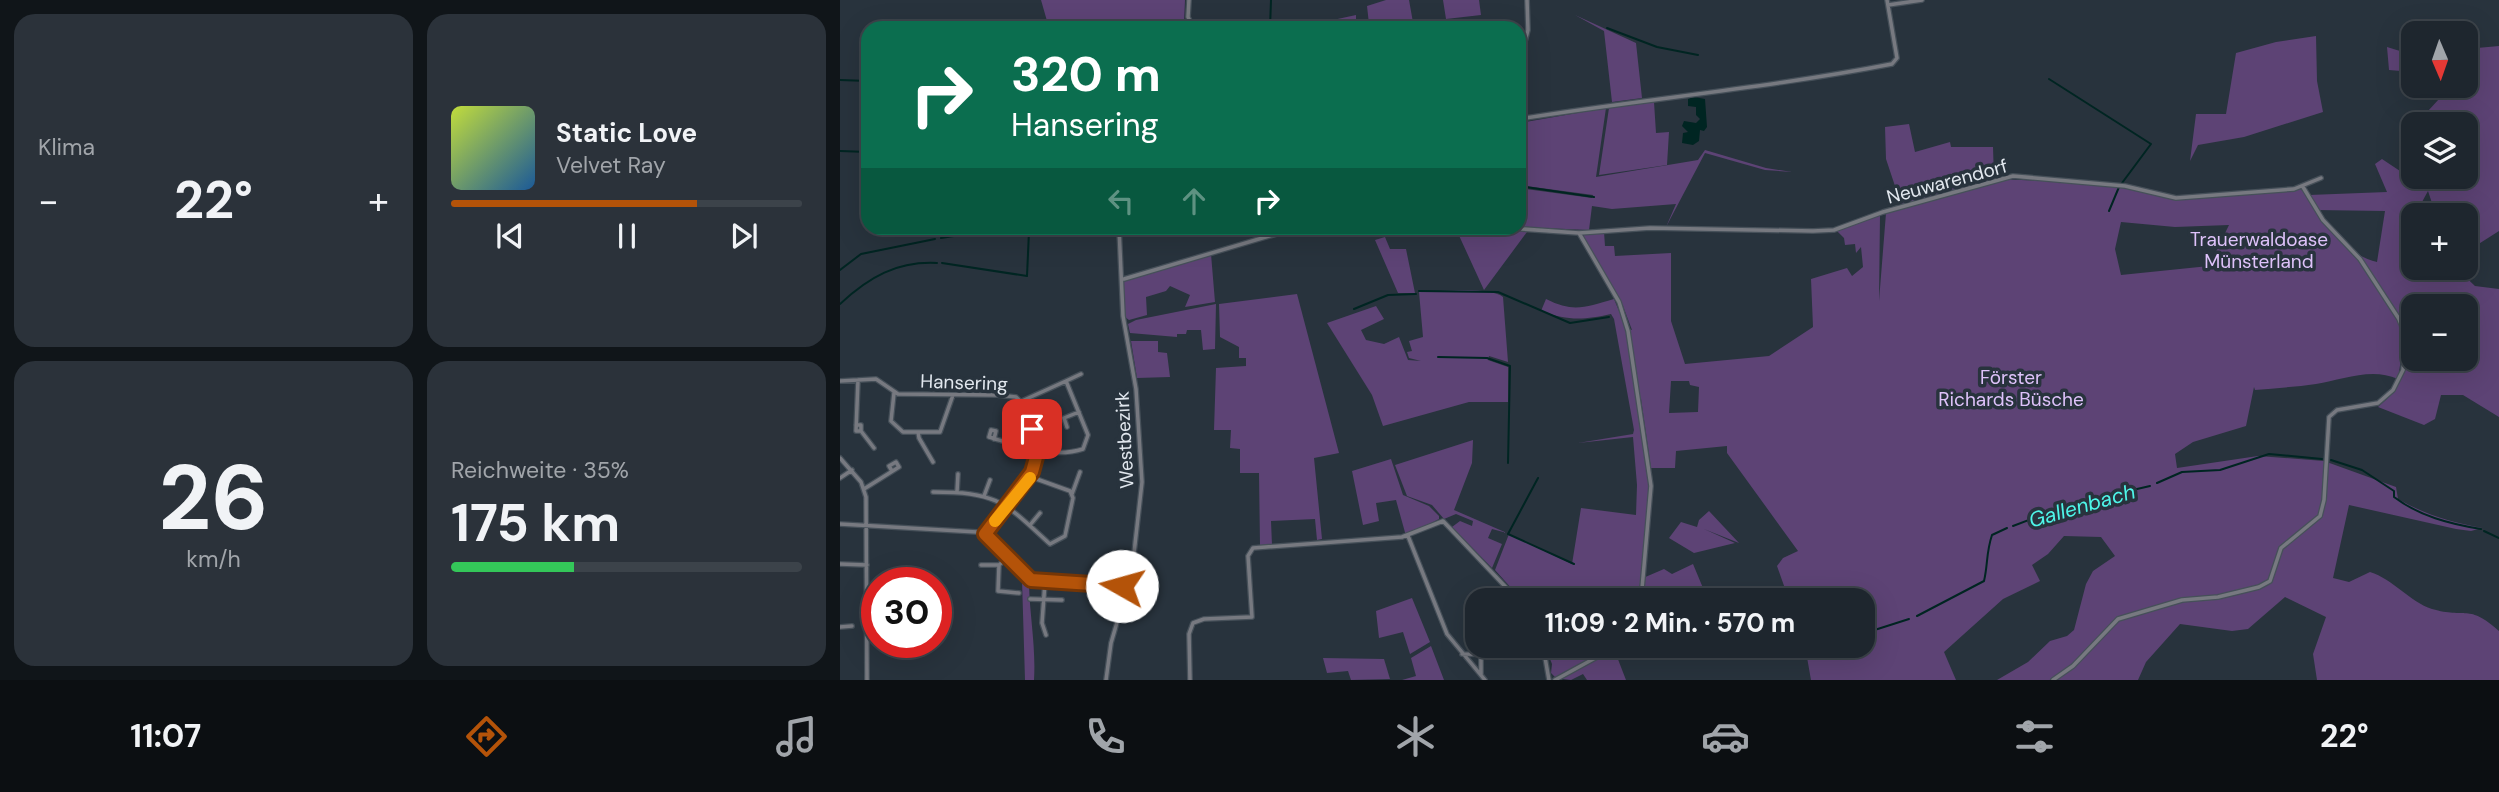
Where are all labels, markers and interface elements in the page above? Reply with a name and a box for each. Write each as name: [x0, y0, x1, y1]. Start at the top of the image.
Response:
north arrow: [2401, 21, 2478, 98]
map controls: [2401, 21, 2478, 371]
text: 320 m: [1011, 42, 1161, 106]
icon: right: [896, 49, 987, 140]
text: Hansering: [1011, 104, 1159, 146]
button: layers: [2401, 112, 2478, 189]
text: Static Love: [556, 116, 697, 150]
text: Klima: [38, 132, 95, 162]
text: Velvet Ray: [556, 150, 666, 180]
street label: Neuwarendorf: [1884, 153, 2010, 210]
text: 22°: [174, 166, 253, 234]
text: −: [38, 176, 59, 226]
text: +: [368, 176, 389, 226]
icon: left: [1102, 182, 1140, 220]
icon: ahead: [1175, 182, 1213, 220]
icon: right: [1248, 182, 1286, 220]
button: +: [2401, 203, 2478, 280]
icon: previous: [491, 217, 529, 255]
icon: pause: [608, 217, 646, 255]
icon: next: [725, 217, 763, 255]
park label: Trauerwaldoase Münsterland: [2190, 227, 2328, 274]
button: −: [2401, 294, 2478, 371]
park label: Förster Richards Büsche: [1938, 365, 2084, 412]
street label: Hansering: [920, 368, 1009, 397]
street label: Westbezirk: [1109, 390, 1140, 489]
pin: [1002, 399, 1062, 459]
icon: arrive: [1013, 410, 1051, 448]
text: 26: [158, 439, 269, 557]
text: Reichweite · 35%: [451, 455, 629, 485]
water label: Gallenbach: [2025, 477, 2139, 535]
text: 175 km: [451, 489, 620, 557]
text: km/h: [186, 544, 241, 574]
position arrow: [1085, 549, 1159, 623]
speed limit sign: 30: [861, 567, 952, 658]
text: 11:09 · 2 Min. · 570 m: [1545, 606, 1795, 640]
icon: directions: [462, 712, 511, 761]
icon: music: [772, 712, 821, 761]
icon: phone: [1081, 712, 1130, 761]
icon: climate: [1391, 712, 1440, 761]
icon: car: [1701, 712, 1750, 761]
icon: filters: [2010, 712, 2059, 761]
text: 11:07: [130, 715, 201, 757]
text: 22°: [2320, 715, 2369, 757]

